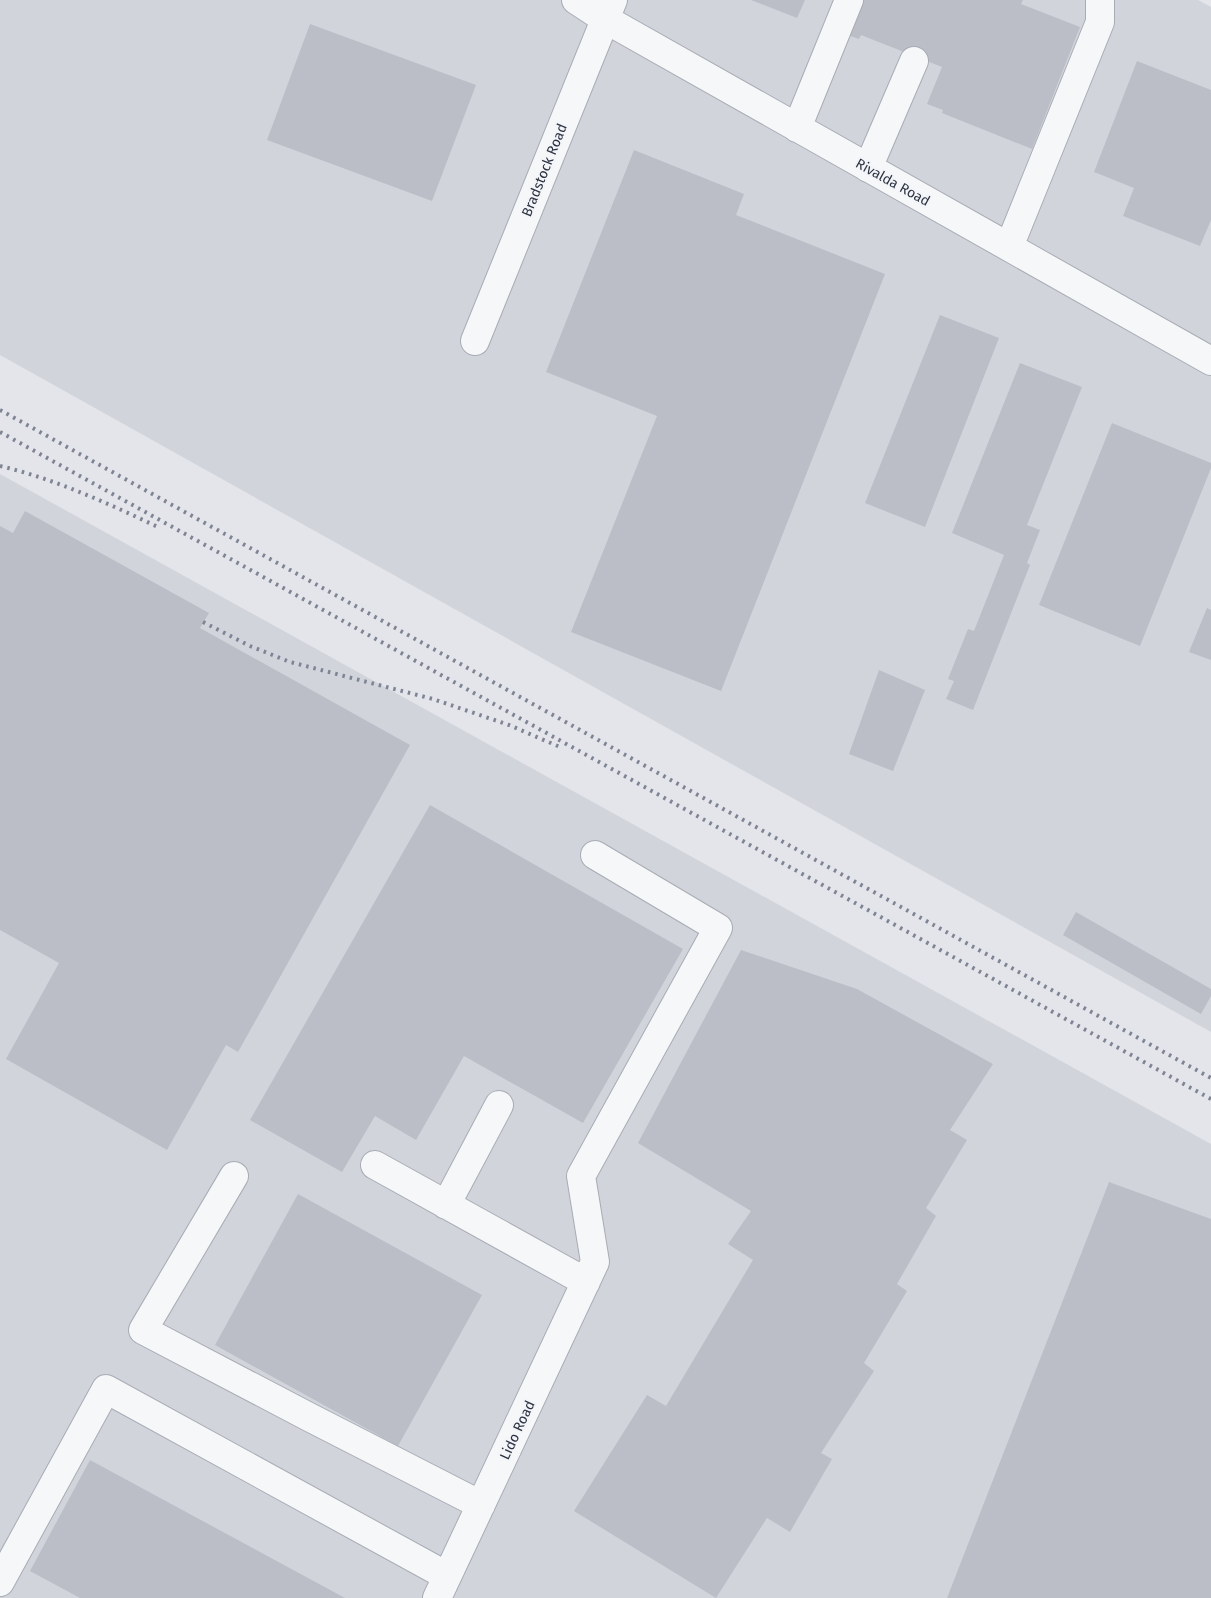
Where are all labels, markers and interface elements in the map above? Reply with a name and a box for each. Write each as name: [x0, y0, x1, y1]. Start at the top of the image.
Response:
street label: Bradstock Road: [518, 121, 571, 219]
street label: Rivalda Road: [853, 155, 933, 210]
street label: Lido Road: [496, 1398, 539, 1463]

